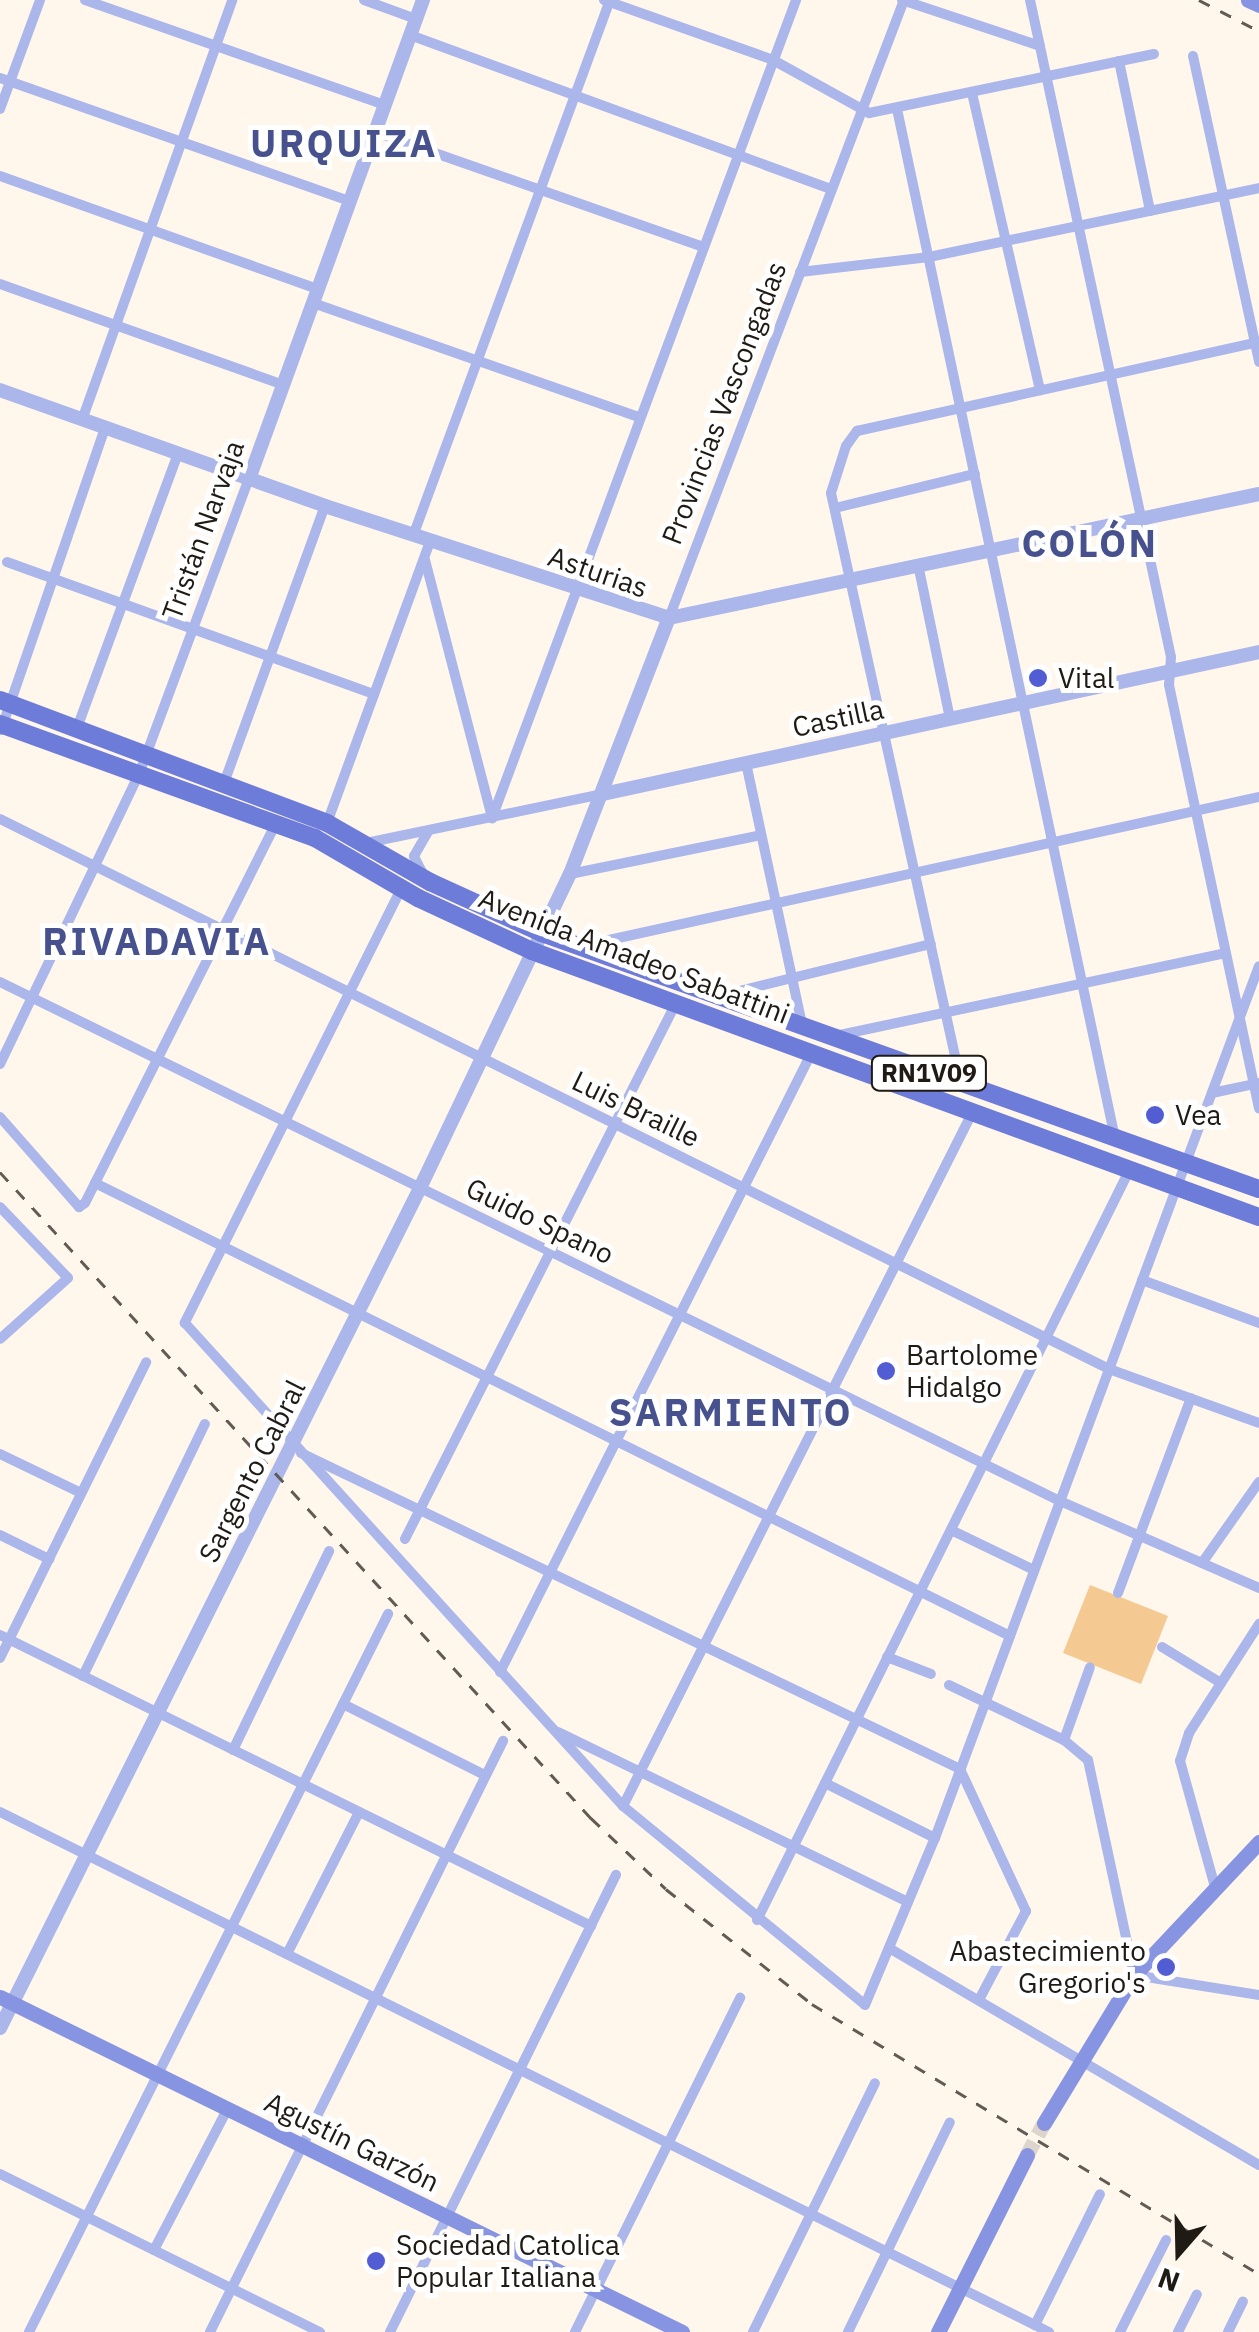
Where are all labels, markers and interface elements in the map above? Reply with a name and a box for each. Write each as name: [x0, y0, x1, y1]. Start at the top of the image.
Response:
district label: URQUIZA: [250, 120, 438, 166]
street label: Provincias Vascongadas: [655, 257, 793, 549]
street label: Tristán Narvaja: [155, 436, 251, 624]
district label: COLÓN: [1021, 520, 1159, 566]
street label: Asturias: [544, 539, 652, 605]
place label: Vital: [1058, 661, 1114, 695]
marker: Vital: [1027, 667, 1049, 689]
street label: Castilla: [789, 692, 887, 744]
street label: Avenida Amadeo Sabattini: [474, 881, 794, 1031]
district label: RIVADAVIA: [42, 918, 272, 964]
road number: RN1V09: [869, 1053, 989, 1093]
street label: Luis Braille: [567, 1064, 705, 1154]
place label: Vea: [1175, 1098, 1222, 1132]
marker: Vea: [1144, 1104, 1166, 1126]
street label: Guido Spano: [461, 1171, 619, 1271]
place label: Bartolome Hidalgo: [906, 1338, 1038, 1404]
marker: Bartolome Hidalgo: [875, 1360, 897, 1382]
street label: Sargento Cabral: [192, 1374, 312, 1568]
district label: SARMIENTO: [609, 1389, 853, 1435]
place label: Abastecimiento Gregorio's: [949, 1934, 1146, 2000]
marker: Abastecimiento Gregorio's: [1155, 1956, 1177, 1978]
street label: Agustín Garzón: [259, 2085, 445, 2199]
north arrow: [1129, 2202, 1229, 2302]
place label: Sociedad Catolica Popular Italiana: [396, 2228, 620, 2294]
marker: Sociedad Catolica Popular Italiana: [365, 2250, 387, 2272]
text: N: [1153, 2260, 1184, 2302]

